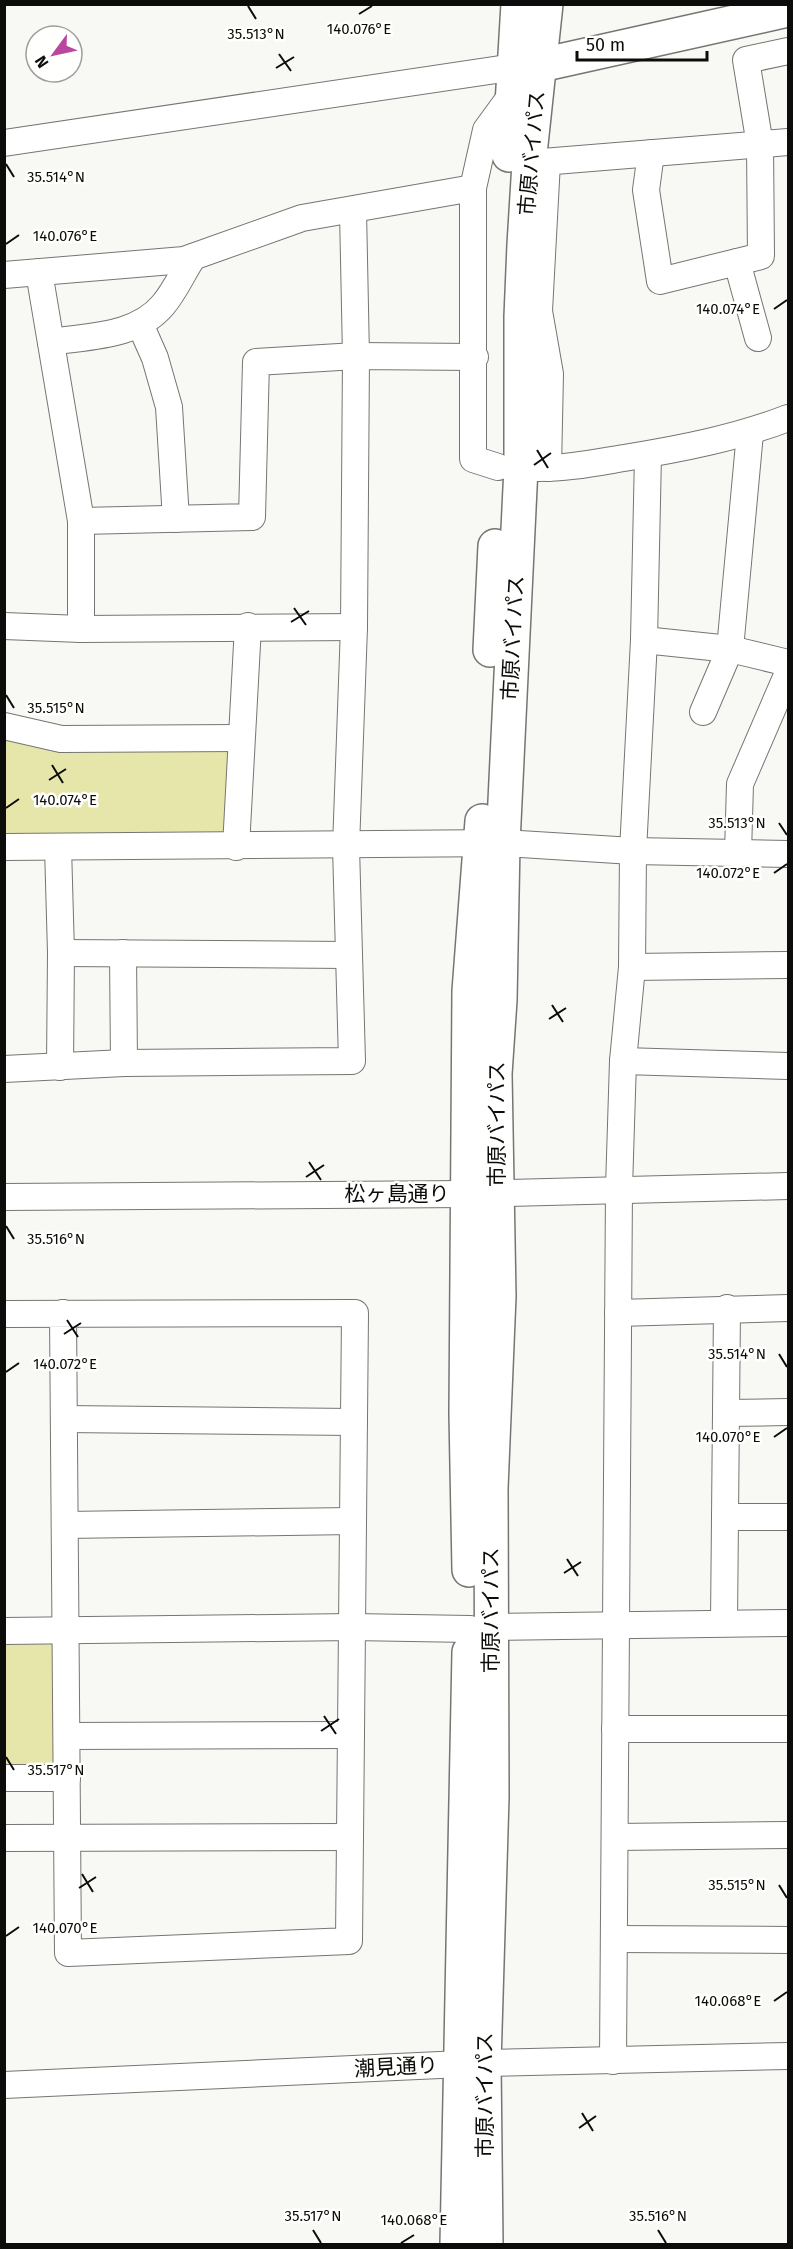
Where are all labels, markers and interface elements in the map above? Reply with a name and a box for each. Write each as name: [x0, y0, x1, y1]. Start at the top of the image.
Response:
text: 140.076°E: [327, 20, 391, 38]
north arrow: [24, 24, 84, 84]
scale bar: [577, 24, 708, 62]
text: 35.513°N: [227, 25, 285, 43]
text: 50 m: [586, 34, 625, 56]
text: N: [31, 52, 53, 72]
street label: 市原バイパス: [514, 89, 550, 217]
text: 35.514°N: [27, 168, 85, 186]
text: 140.076°E: [33, 227, 97, 245]
text: 140.074°E: [696, 300, 760, 318]
street label: 市原バイパス: [497, 575, 529, 701]
text: 35.515°N: [27, 699, 85, 717]
text: 140.074°E: [33, 791, 97, 809]
text: 35.513°N: [708, 814, 766, 832]
text: 140.072°E: [696, 864, 760, 882]
street label: 市原バイパス: [484, 1061, 510, 1187]
street label: 松ヶ島通り: [345, 1181, 450, 1207]
text: 35.516°N: [27, 1230, 85, 1248]
text: 35.514°N: [708, 1345, 766, 1363]
text: 140.072°E: [33, 1355, 97, 1373]
text: 140.070°E: [695, 1428, 761, 1446]
street label: 市原バイパス: [478, 1547, 504, 1673]
text: 35.517°N: [28, 1761, 84, 1779]
text: 35.515°N: [708, 1876, 766, 1894]
text: 140.070°E: [32, 1919, 98, 1937]
text: 140.068°E: [695, 1992, 761, 2010]
street label: 市原バイパス: [472, 2032, 498, 2158]
street label: 潮見通り: [353, 2052, 439, 2082]
text: 35.517°N: [285, 2207, 341, 2225]
text: 35.516°N: [629, 2207, 687, 2225]
text: 140.068°E: [381, 2211, 447, 2229]

